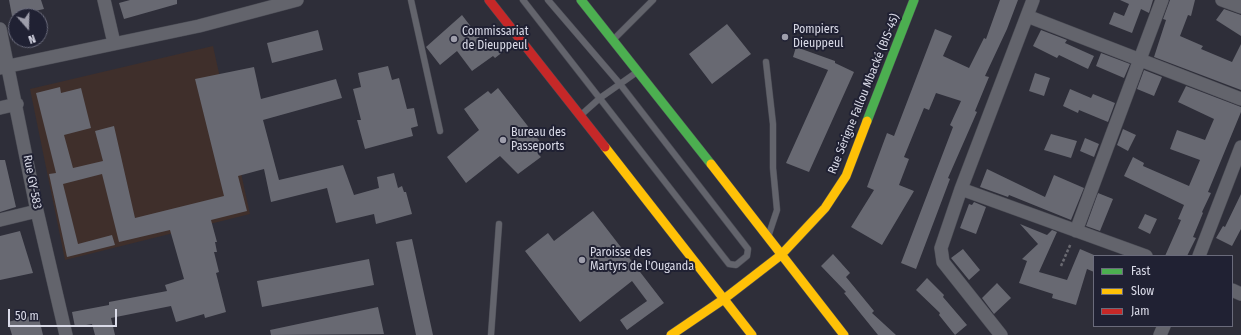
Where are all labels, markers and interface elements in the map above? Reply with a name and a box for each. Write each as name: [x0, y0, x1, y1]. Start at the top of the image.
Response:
north arrow: [8, 8, 48, 48]
street label: Rue Sérigne Fallou Mbacké (BIS-45): [825, 12, 903, 176]
place label: Pompiers Dieuppeul: [793, 23, 843, 51]
place label: Commissariat de Dieuppeul: [462, 25, 529, 53]
text: N: [27, 32, 37, 46]
marker: Pompiers Dieuppeul: [780, 32, 790, 42]
marker: Commissariat de Dieuppeul: [449, 34, 459, 44]
place label: Bureau des Passeports: [511, 126, 566, 154]
marker: Bureau des Passeports: [498, 135, 508, 145]
street label: Rue GY-583: [20, 154, 44, 210]
place label: Paroisse des Martyrs de l'Ouganda: [590, 246, 694, 274]
marker: Paroisse des Martyrs de l'Ouganda: [577, 255, 587, 265]
legend: [1093, 255, 1233, 327]
text: Fast: [1131, 264, 1150, 278]
text: Slow: [1131, 284, 1154, 298]
scale bar: [10, 301, 119, 327]
text: Jam: [1131, 304, 1149, 318]
text: 50 m: [15, 309, 39, 323]

